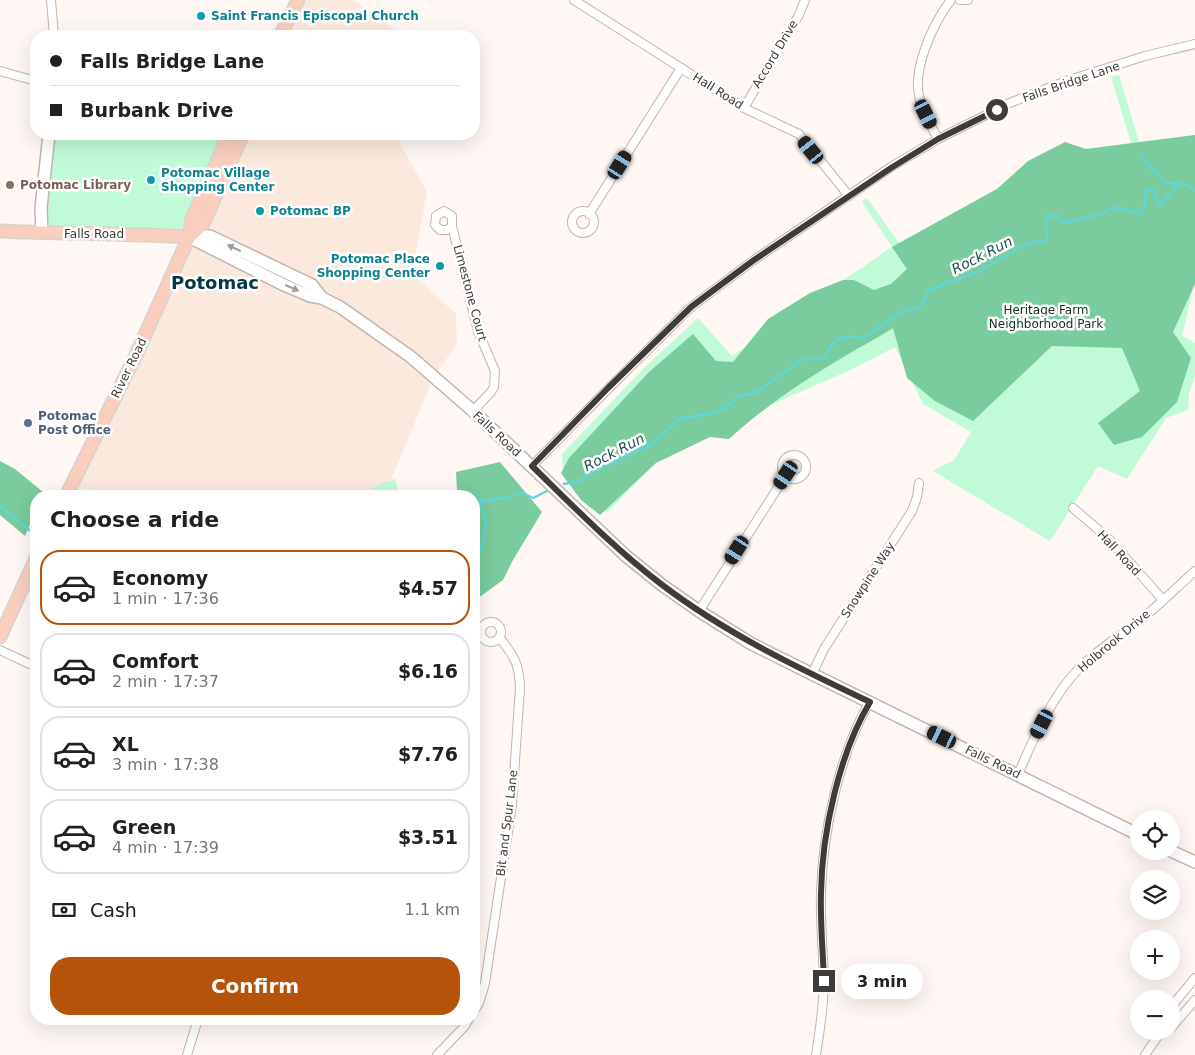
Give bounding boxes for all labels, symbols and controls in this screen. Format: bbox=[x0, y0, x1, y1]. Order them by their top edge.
place label: Saint Francis Episcopal Church bbox=[211, 9, 419, 23]
marker: Saint Francis Episcopal Church bbox=[195, 10, 207, 22]
street label: Accord Drive bbox=[749, 18, 801, 90]
text: Falls Bridge Lane bbox=[80, 50, 264, 72]
street label: Falls Bridge Lane bbox=[1021, 59, 1121, 105]
street label: Hall Road bbox=[690, 70, 746, 112]
car bbox=[912, 97, 939, 131]
text: Burbank Drive bbox=[80, 99, 234, 121]
route start bbox=[986, 99, 1008, 121]
car bbox=[795, 134, 826, 166]
car bbox=[605, 148, 634, 182]
place label: Potomac Village Shopping Center bbox=[161, 166, 274, 194]
marker: Potomac Village Shopping Center bbox=[145, 174, 157, 186]
place label: Potomac Library bbox=[20, 178, 131, 192]
marker: Potomac Library bbox=[4, 179, 16, 191]
place label: Potomac BP bbox=[270, 204, 351, 218]
marker: Potomac BP bbox=[254, 205, 266, 217]
street label: Falls Road bbox=[64, 227, 124, 241]
water label: Rock Run bbox=[949, 233, 1015, 277]
one-way arrow bbox=[227, 243, 241, 251]
street label: Limestone Court bbox=[450, 243, 490, 343]
place label: Potomac Place Shopping Center bbox=[317, 252, 430, 280]
marker: Potomac Place Shopping Center bbox=[434, 260, 446, 272]
district label: Potomac bbox=[171, 272, 259, 293]
one-way arrow bbox=[285, 285, 299, 293]
park label: Heritage Farm Neighborhood Park bbox=[989, 303, 1103, 331]
street label: River Road bbox=[108, 336, 150, 400]
street label: Falls Road bbox=[470, 408, 524, 460]
place label: Potomac Post Office bbox=[38, 409, 111, 437]
marker: Potomac Post Office bbox=[22, 417, 34, 429]
water label: Rock Run bbox=[581, 430, 647, 474]
car bbox=[771, 458, 800, 492]
text: Choose a ride bbox=[50, 507, 219, 532]
street label: Hall Road bbox=[1094, 527, 1144, 579]
car bbox=[722, 533, 751, 567]
street label: Snowpine Way bbox=[838, 539, 898, 621]
icon: car bbox=[52, 565, 97, 610]
text: Economy bbox=[112, 567, 208, 589]
text: $4.57 bbox=[398, 577, 458, 599]
text: 1 min · 17:36 bbox=[112, 589, 219, 608]
street label: Holbrook Drive bbox=[1075, 607, 1153, 675]
icon: car bbox=[52, 648, 97, 693]
text: Comfort bbox=[112, 650, 199, 672]
text: $6.16 bbox=[398, 660, 458, 682]
text: 2 min · 17:37 bbox=[112, 672, 219, 691]
car bbox=[1028, 707, 1055, 741]
car bbox=[925, 724, 958, 750]
icon: car bbox=[52, 731, 97, 776]
text: XL bbox=[112, 733, 139, 755]
text: $7.76 bbox=[398, 743, 458, 765]
street label: Falls Road bbox=[963, 743, 1023, 781]
text: 3 min · 17:38 bbox=[112, 755, 219, 774]
street label: Bit and Spur Lane bbox=[494, 769, 520, 877]
map controls bbox=[1130, 810, 1180, 1040]
button: locate bbox=[1130, 810, 1180, 860]
icon: car bbox=[52, 814, 97, 859]
text: Green bbox=[112, 816, 176, 838]
text: $3.51 bbox=[398, 826, 458, 848]
text: 4 min · 17:39 bbox=[112, 838, 219, 857]
button: layers bbox=[1130, 870, 1180, 920]
icon: cash bbox=[50, 896, 78, 924]
text: Cash bbox=[90, 899, 137, 921]
text: 1.1 km bbox=[405, 900, 460, 919]
button: + bbox=[1130, 930, 1180, 980]
button: Confirm bbox=[50, 957, 460, 1015]
callout: 3 min bbox=[842, 964, 924, 998]
route end bbox=[813, 970, 835, 992]
text: 3 min bbox=[857, 972, 907, 991]
button: − bbox=[1130, 990, 1180, 1040]

